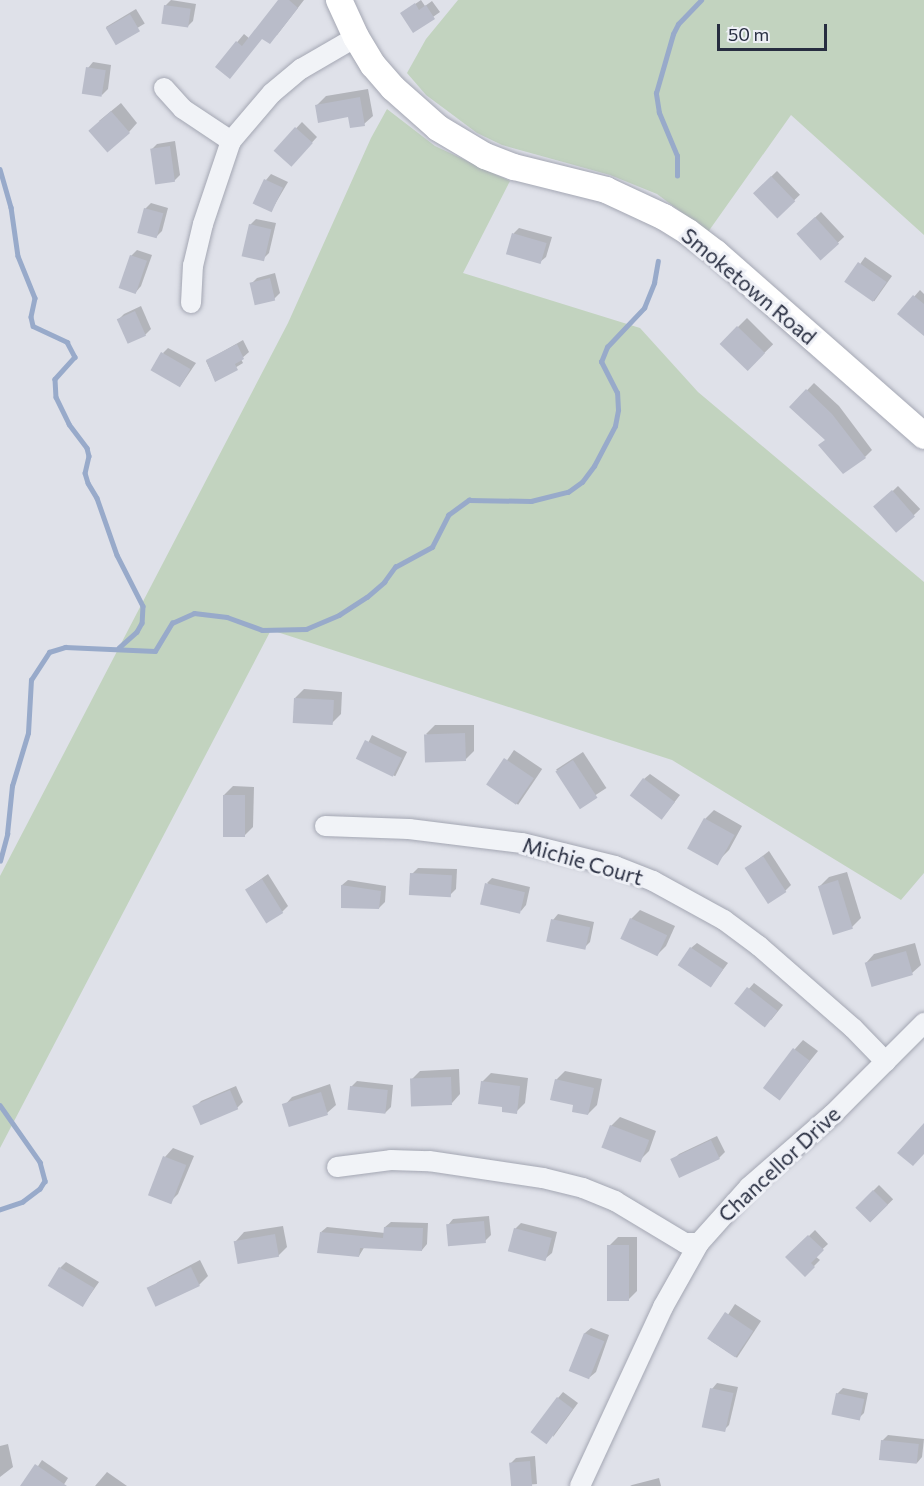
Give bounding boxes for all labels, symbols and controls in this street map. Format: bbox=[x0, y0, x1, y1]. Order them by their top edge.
scale bar bbox=[720, 12, 830, 50]
text: 50 m bbox=[728, 23, 769, 45]
street label: Smoketown Road bbox=[677, 222, 821, 350]
street label: Michie Court bbox=[520, 832, 646, 890]
street label: Chancellor Drive bbox=[713, 1101, 845, 1227]

